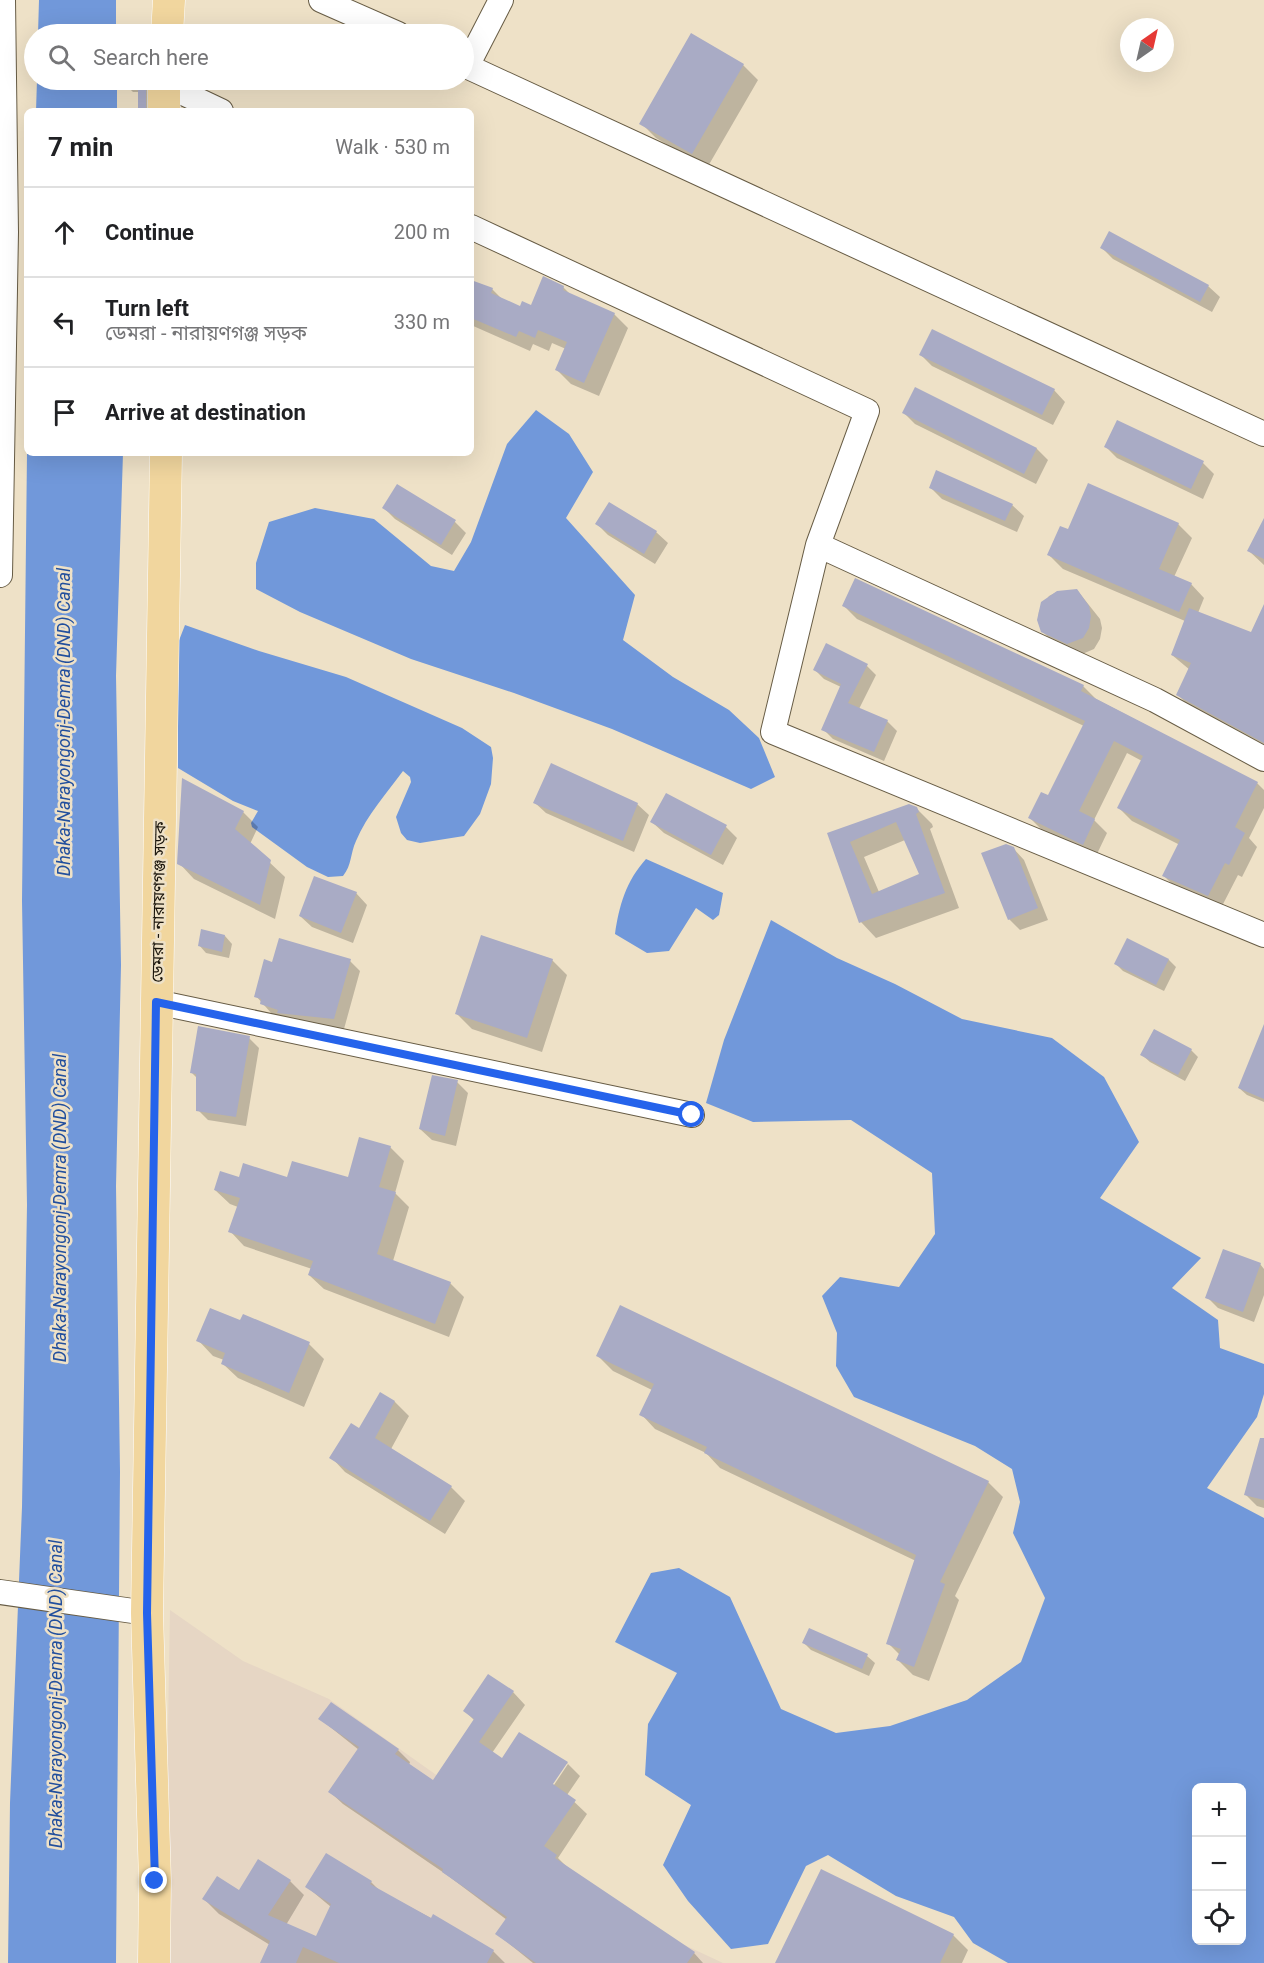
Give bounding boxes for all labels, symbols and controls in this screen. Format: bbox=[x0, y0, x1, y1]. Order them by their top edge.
north arrow bbox=[1120, 18, 1174, 72]
search box bbox=[24, 24, 474, 90]
icon: search bbox=[45, 41, 78, 74]
text: Search here bbox=[93, 45, 209, 70]
text: 7 min bbox=[48, 132, 113, 162]
text: Walk · 530 m bbox=[335, 135, 450, 159]
icon: ahead bbox=[48, 216, 81, 249]
text: Continue bbox=[105, 220, 194, 245]
text: 200 m bbox=[394, 220, 450, 244]
text: Turn left bbox=[105, 296, 189, 321]
icon: left bbox=[48, 306, 81, 339]
text: 330 m bbox=[394, 310, 450, 334]
text: ডেমরা - নারায়ণগঞ্জ সড়ক bbox=[105, 321, 307, 345]
icon: arrive bbox=[48, 396, 81, 429]
text: Arrive at destination bbox=[105, 400, 306, 425]
water label: Dhaka-Narayongonj-Demra (DND) Canal bbox=[53, 567, 75, 876]
street label: ডেমরা - নারায়ণগঞ্জ সড়ক bbox=[148, 820, 169, 983]
water label: Dhaka-Narayongonj-Demra (DND) Canal bbox=[49, 1053, 71, 1362]
route start bbox=[678, 1101, 704, 1127]
water label: Dhaka-Narayongonj-Demra (DND) Canal bbox=[45, 1539, 67, 1848]
map controls bbox=[1192, 1783, 1246, 1945]
button: + bbox=[1192, 1783, 1246, 1837]
button: − bbox=[1192, 1837, 1246, 1891]
route end bbox=[141, 1867, 167, 1893]
button: locate bbox=[1192, 1891, 1246, 1945]

